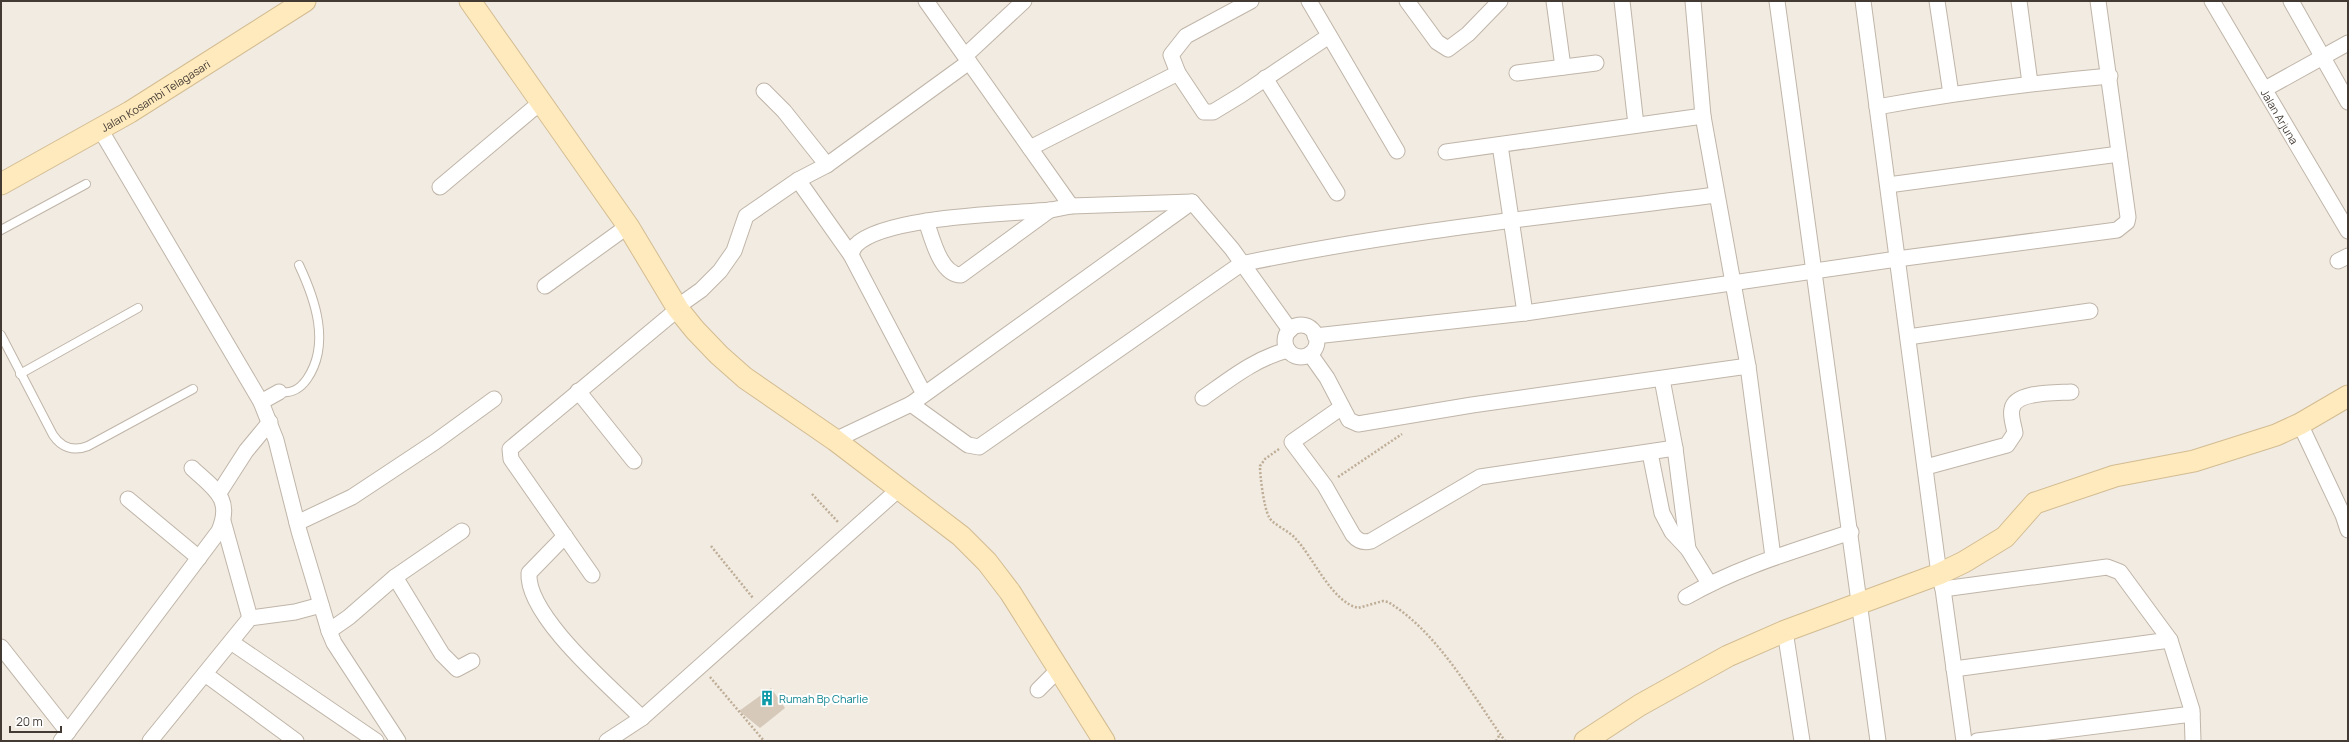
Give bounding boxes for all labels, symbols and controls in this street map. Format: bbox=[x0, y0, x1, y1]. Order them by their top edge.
street label: Jalan Kosambi Telagasari bbox=[98, 56, 213, 134]
street label: Jalan Arjuna bbox=[2258, 86, 2302, 147]
building icon: Rumah Bp Charlie bbox=[758, 689, 776, 707]
place label: Rumah Bp Charlie bbox=[779, 691, 869, 706]
scale bar bbox=[10, 708, 61, 734]
text: 20 m bbox=[16, 713, 43, 730]

